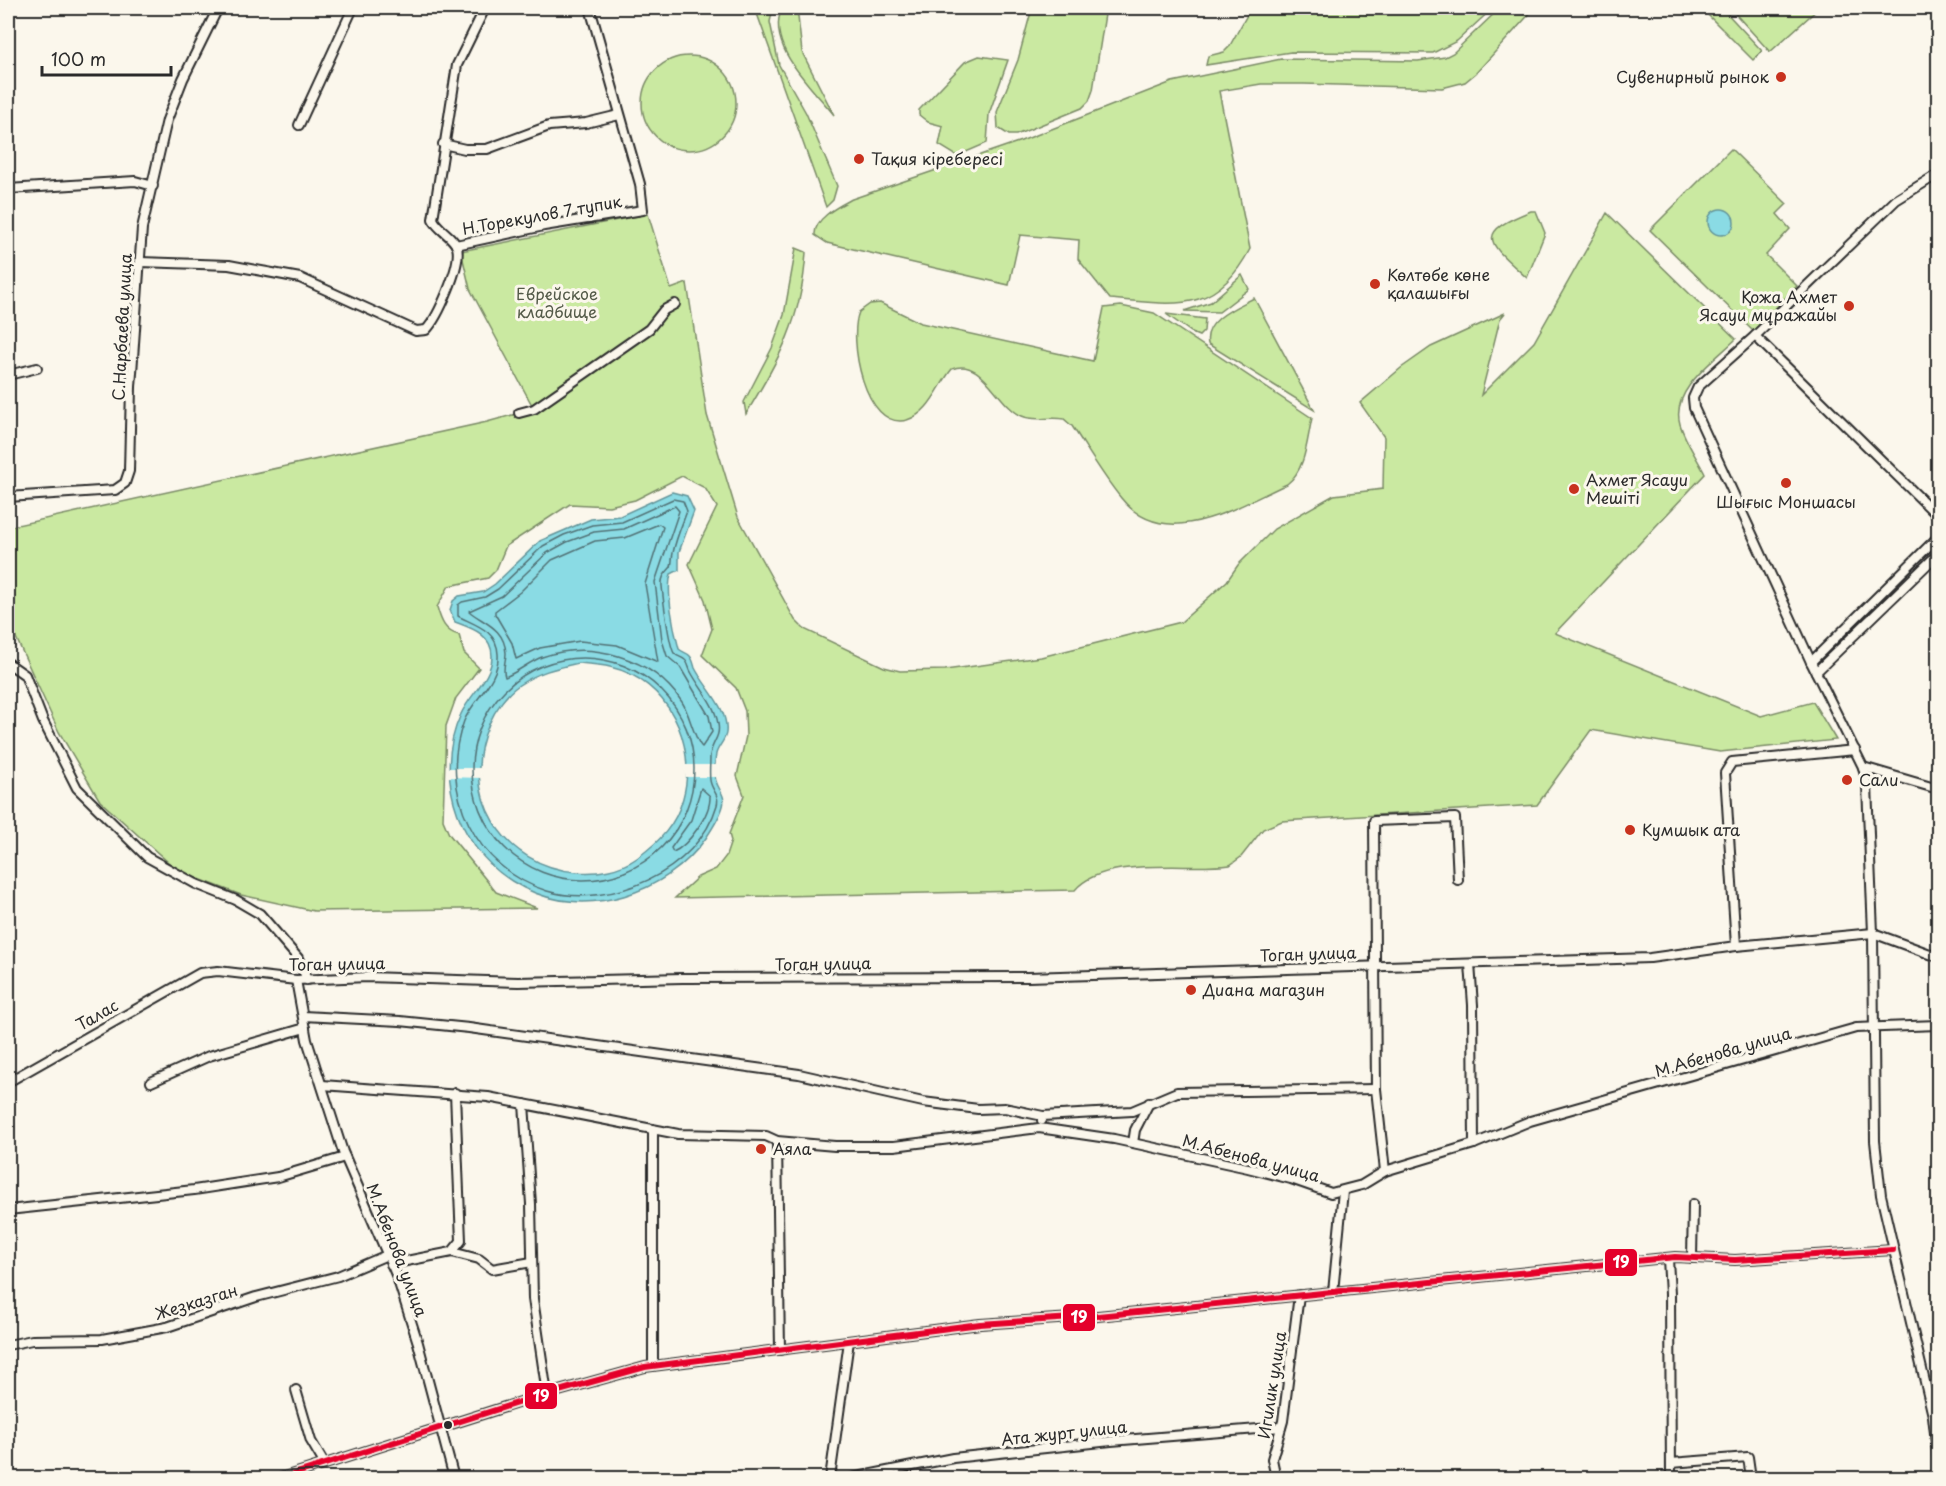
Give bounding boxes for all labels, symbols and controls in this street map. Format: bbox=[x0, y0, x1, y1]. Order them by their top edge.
scale bar bbox=[42, 39, 171, 77]
text: 100 m bbox=[51, 45, 106, 72]
place label: Сувенирный рынок bbox=[1616, 64, 1769, 88]
marker: Сувенирный рынок bbox=[1774, 70, 1788, 84]
place label: Тақия кіребересі bbox=[871, 146, 1003, 170]
marker: Тақия кіребересі bbox=[852, 152, 866, 166]
street label: Н.Торекулов 7 тупик bbox=[460, 188, 624, 240]
street label: С.Нарбаева улица bbox=[105, 253, 137, 401]
place label: Көлтөбе көне қалашығы bbox=[1387, 262, 1490, 304]
marker: Көлтөбе көне қалашығы bbox=[1368, 277, 1382, 291]
park label: Еврейское кладбище bbox=[516, 281, 598, 323]
place label: Қожа Ахмет Ясауи мұражайы bbox=[1700, 284, 1837, 326]
marker: Қожа Ахмет Ясауи мұражайы bbox=[1842, 299, 1856, 313]
place label: Ахмет Ясауи Мешіті bbox=[1586, 467, 1688, 509]
marker: Шығыс Моншасы bbox=[1779, 476, 1793, 490]
marker: Ахмет Ясауи Мешіті bbox=[1567, 482, 1581, 496]
place label: Шығыс Моншасы bbox=[1716, 489, 1856, 513]
place label: Сали bbox=[1859, 767, 1899, 791]
marker: Сали bbox=[1840, 773, 1854, 787]
place label: Кумшык ата bbox=[1642, 817, 1740, 841]
marker: Кумшык ата bbox=[1623, 823, 1637, 837]
street label: Тоган улица bbox=[1259, 939, 1357, 967]
street label: Тоган улица bbox=[288, 950, 385, 976]
street label: Тоган улица bbox=[774, 950, 871, 976]
place label: Диана магазин bbox=[1202, 977, 1325, 1001]
marker: Диана магазин bbox=[1184, 983, 1198, 997]
street label: Талас bbox=[71, 993, 122, 1036]
street label: М.Абенова улица bbox=[1652, 1020, 1794, 1082]
street label: М.Абенова улица bbox=[1180, 1127, 1323, 1187]
place label: Аяла bbox=[773, 1136, 812, 1160]
marker: Аяла bbox=[754, 1142, 768, 1156]
street label: М.Абенова улица bbox=[361, 1179, 434, 1320]
line badge: 19 bbox=[1604, 1248, 1638, 1277]
text: 19 bbox=[1612, 1249, 1630, 1273]
street label: Жезказган bbox=[151, 1277, 240, 1325]
line badge: 19 bbox=[1062, 1303, 1096, 1332]
text: 19 bbox=[1070, 1304, 1088, 1328]
street label: Игилик улица bbox=[1251, 1329, 1291, 1440]
line badge: 19 bbox=[524, 1382, 558, 1410]
text: 19 bbox=[532, 1383, 550, 1407]
street label: Ата журт улица bbox=[1000, 1413, 1128, 1451]
unlabelled marker bbox=[442, 1419, 454, 1431]

